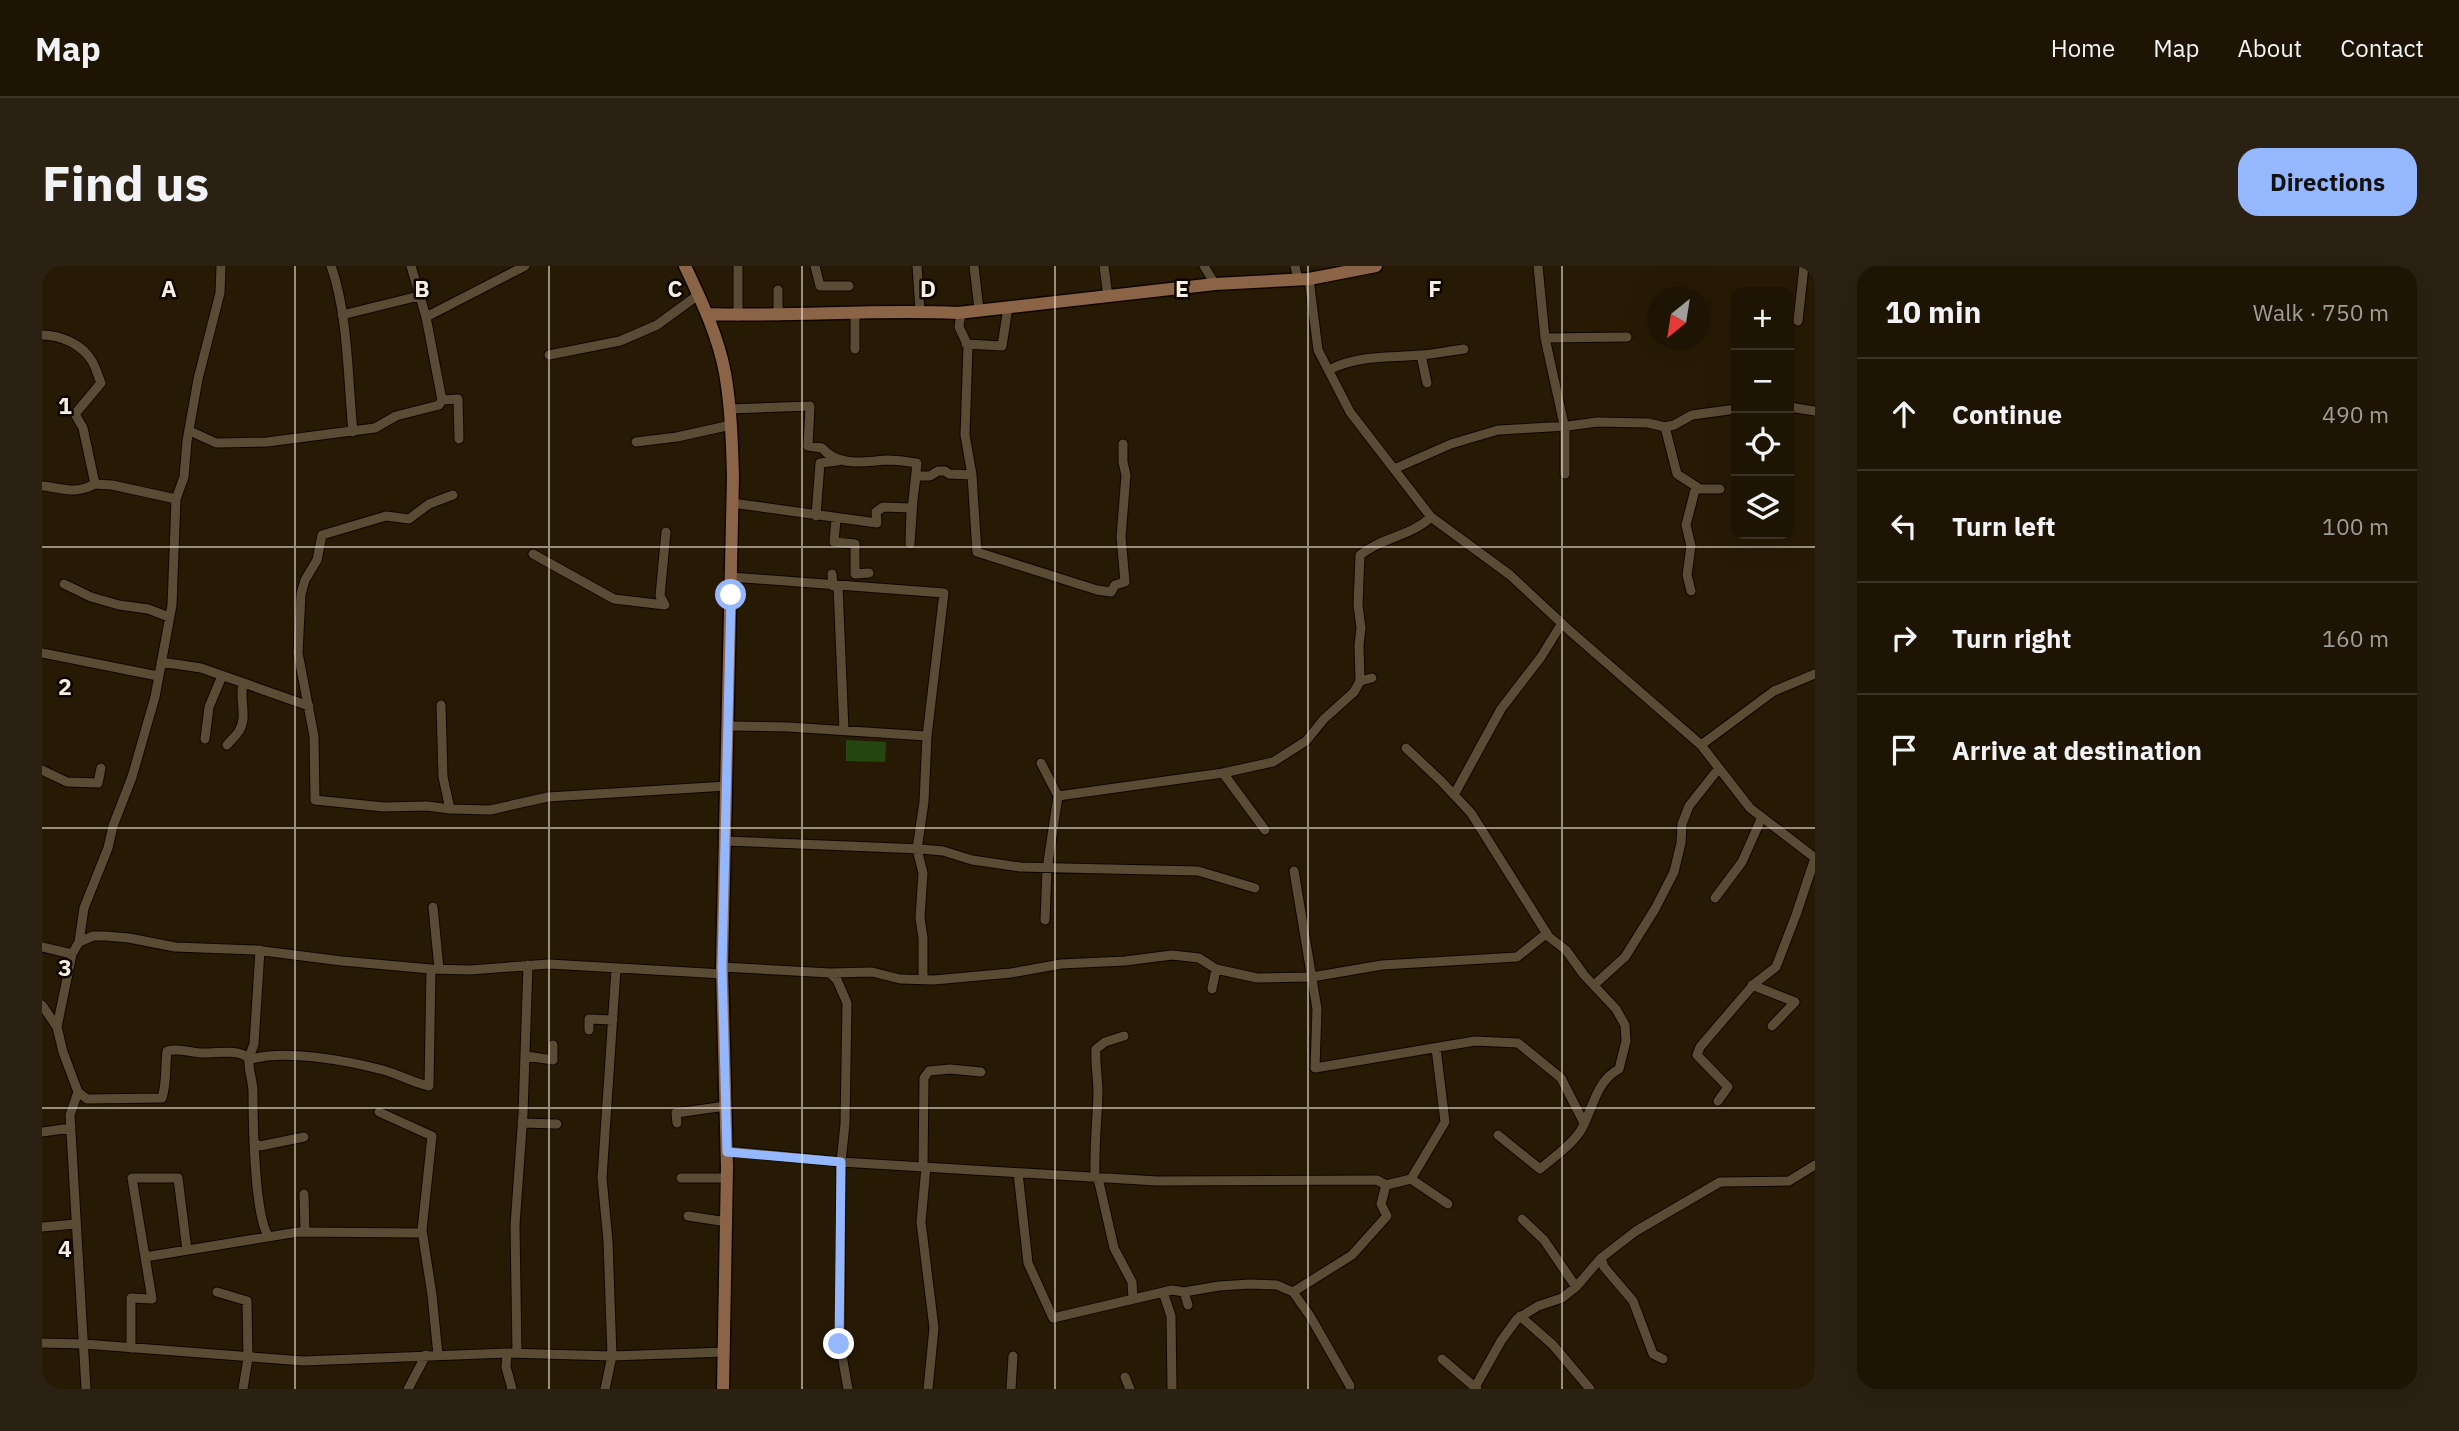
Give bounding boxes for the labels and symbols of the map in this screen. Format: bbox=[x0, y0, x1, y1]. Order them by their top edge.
text: A bbox=[161, 273, 177, 303]
text: B bbox=[414, 273, 430, 303]
text: C bbox=[668, 273, 683, 303]
text: D bbox=[920, 273, 936, 303]
text: E bbox=[1175, 273, 1189, 303]
text: F bbox=[1428, 273, 1442, 303]
north arrow bbox=[1647, 287, 1710, 350]
text: 1 bbox=[58, 390, 72, 420]
route start bbox=[715, 579, 746, 610]
text: 2 bbox=[58, 671, 72, 701]
text: 3 bbox=[58, 952, 72, 982]
text: 4 bbox=[58, 1233, 72, 1263]
route end bbox=[823, 1328, 854, 1359]

